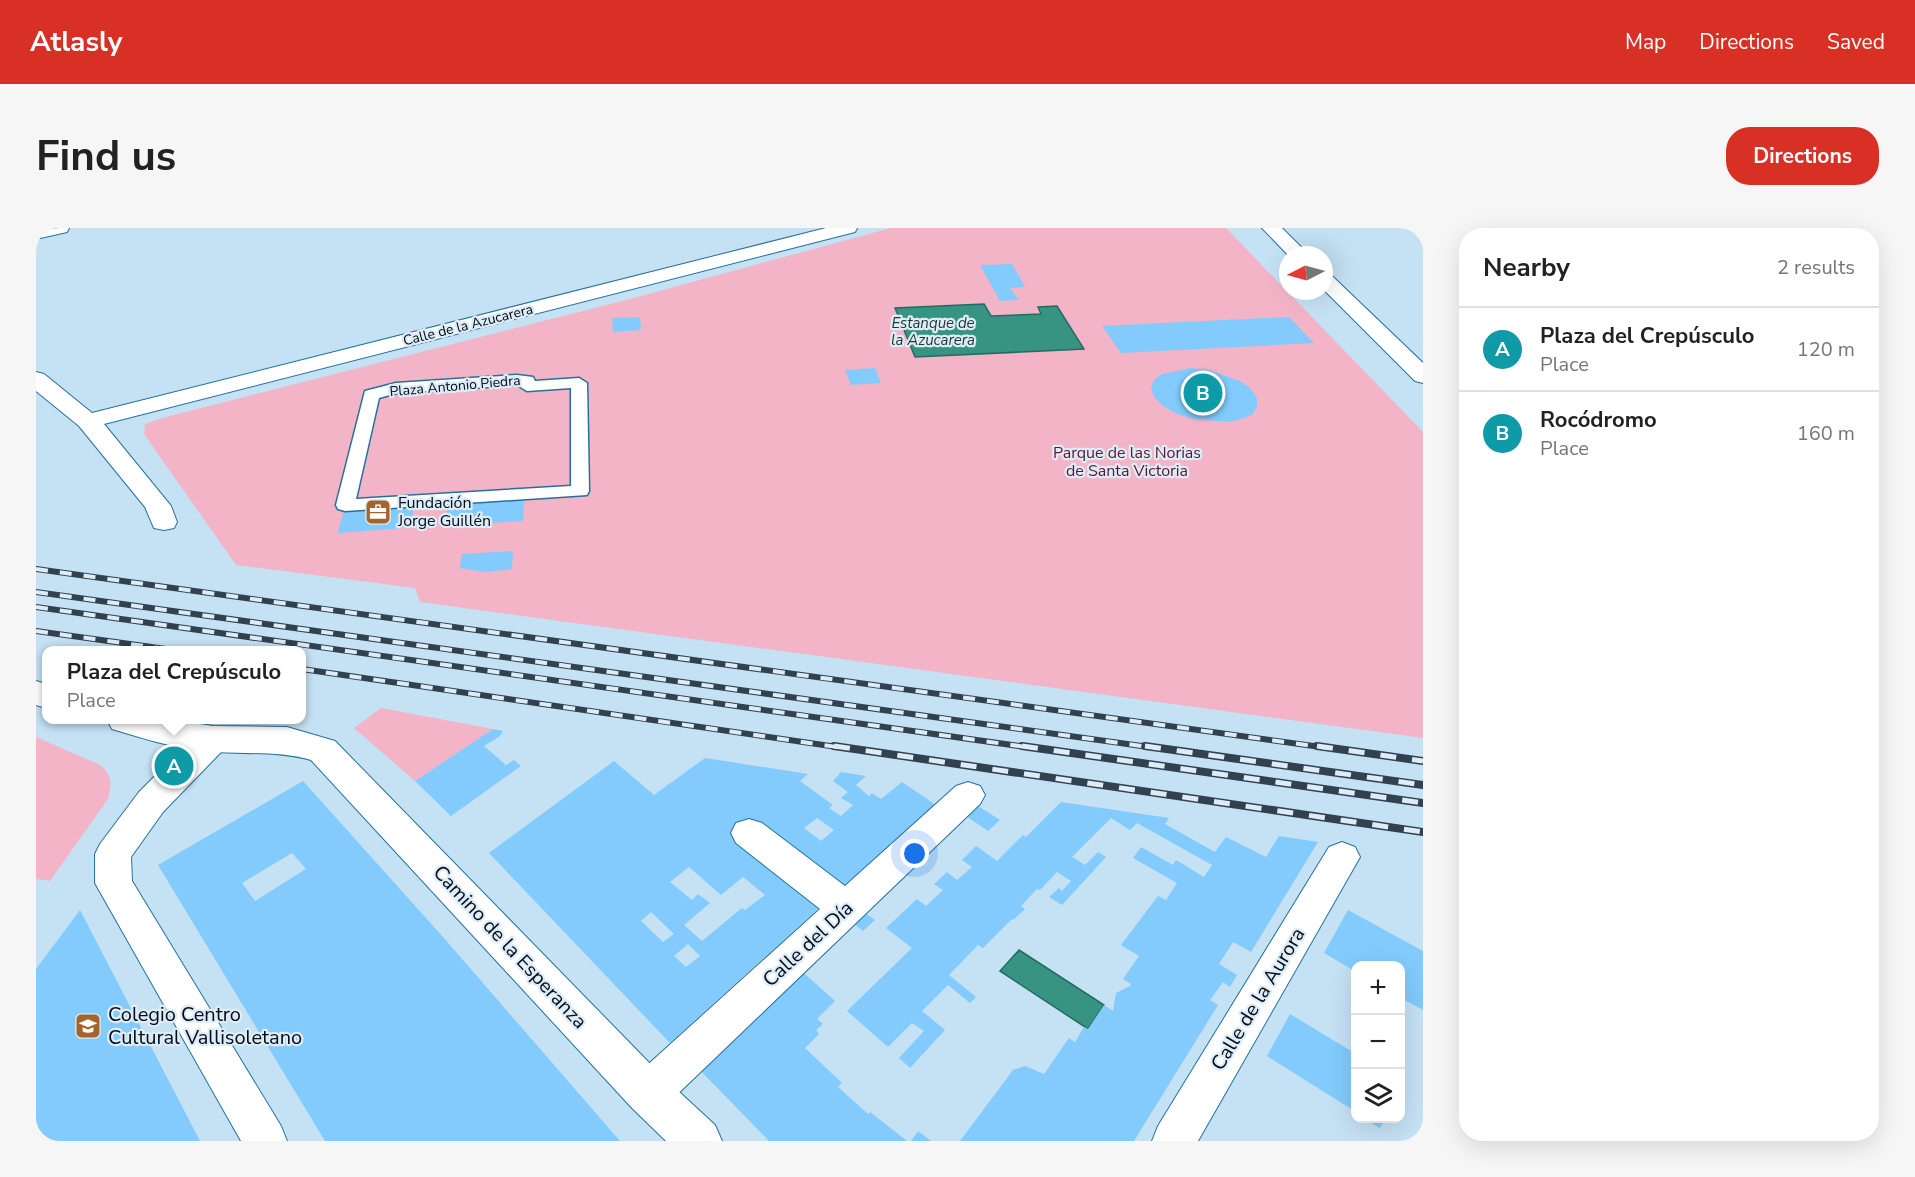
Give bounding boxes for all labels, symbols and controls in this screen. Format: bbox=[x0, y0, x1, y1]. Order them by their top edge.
text: Atlasly bbox=[30, 23, 122, 61]
text: Map bbox=[1625, 28, 1666, 56]
text: Directions bbox=[1699, 28, 1794, 56]
text: Saved bbox=[1827, 28, 1885, 56]
button: Directions bbox=[1726, 127, 1879, 185]
text: Find us bbox=[36, 128, 176, 185]
north arrow bbox=[1279, 246, 1333, 300]
text: Nearby bbox=[1483, 250, 1570, 285]
text: 2 results bbox=[1777, 254, 1855, 281]
street label: Calle de la Azucarera bbox=[401, 300, 535, 350]
water label: Estanque de la Azucarera bbox=[891, 313, 975, 350]
text: Plaza del Crepúsculo bbox=[1540, 321, 1754, 351]
text: A bbox=[1495, 336, 1510, 363]
text: 120 m bbox=[1797, 336, 1855, 363]
text: Place bbox=[1540, 351, 1589, 378]
pin: B bbox=[1184, 370, 1222, 416]
street label: Plaza Antonio Piedra bbox=[389, 371, 521, 401]
text: Rocódromo bbox=[1540, 405, 1657, 435]
text: B bbox=[1496, 420, 1509, 447]
text: 160 m bbox=[1797, 420, 1855, 447]
text: Place bbox=[1540, 435, 1589, 462]
park label: Parque de las Norias de Santa Victoria bbox=[1053, 442, 1201, 482]
place label: Fundación Jorge Guillén bbox=[397, 492, 491, 532]
office icon: Fundación Jorge Guillén bbox=[363, 497, 393, 527]
popup bbox=[42, 646, 306, 724]
text: Plaza del Crepúsculo bbox=[67, 657, 281, 687]
text: Place bbox=[67, 687, 116, 714]
pin: A bbox=[154, 744, 194, 788]
your location bbox=[900, 839, 929, 868]
street label: Camino de la Esperanza bbox=[427, 859, 593, 1035]
street label: Calle del Día bbox=[757, 895, 859, 993]
street label: Calle de la Aurora bbox=[1205, 923, 1311, 1075]
map controls bbox=[1351, 961, 1405, 1123]
button: + bbox=[1351, 961, 1405, 1015]
place label: Colegio Centro Cultural Vallisoletano bbox=[108, 1001, 302, 1051]
school or university icon: Colegio Centro Cultural Vallisoletano bbox=[73, 1011, 103, 1041]
button: − bbox=[1351, 1015, 1405, 1069]
button: layers bbox=[1351, 1069, 1405, 1123]

